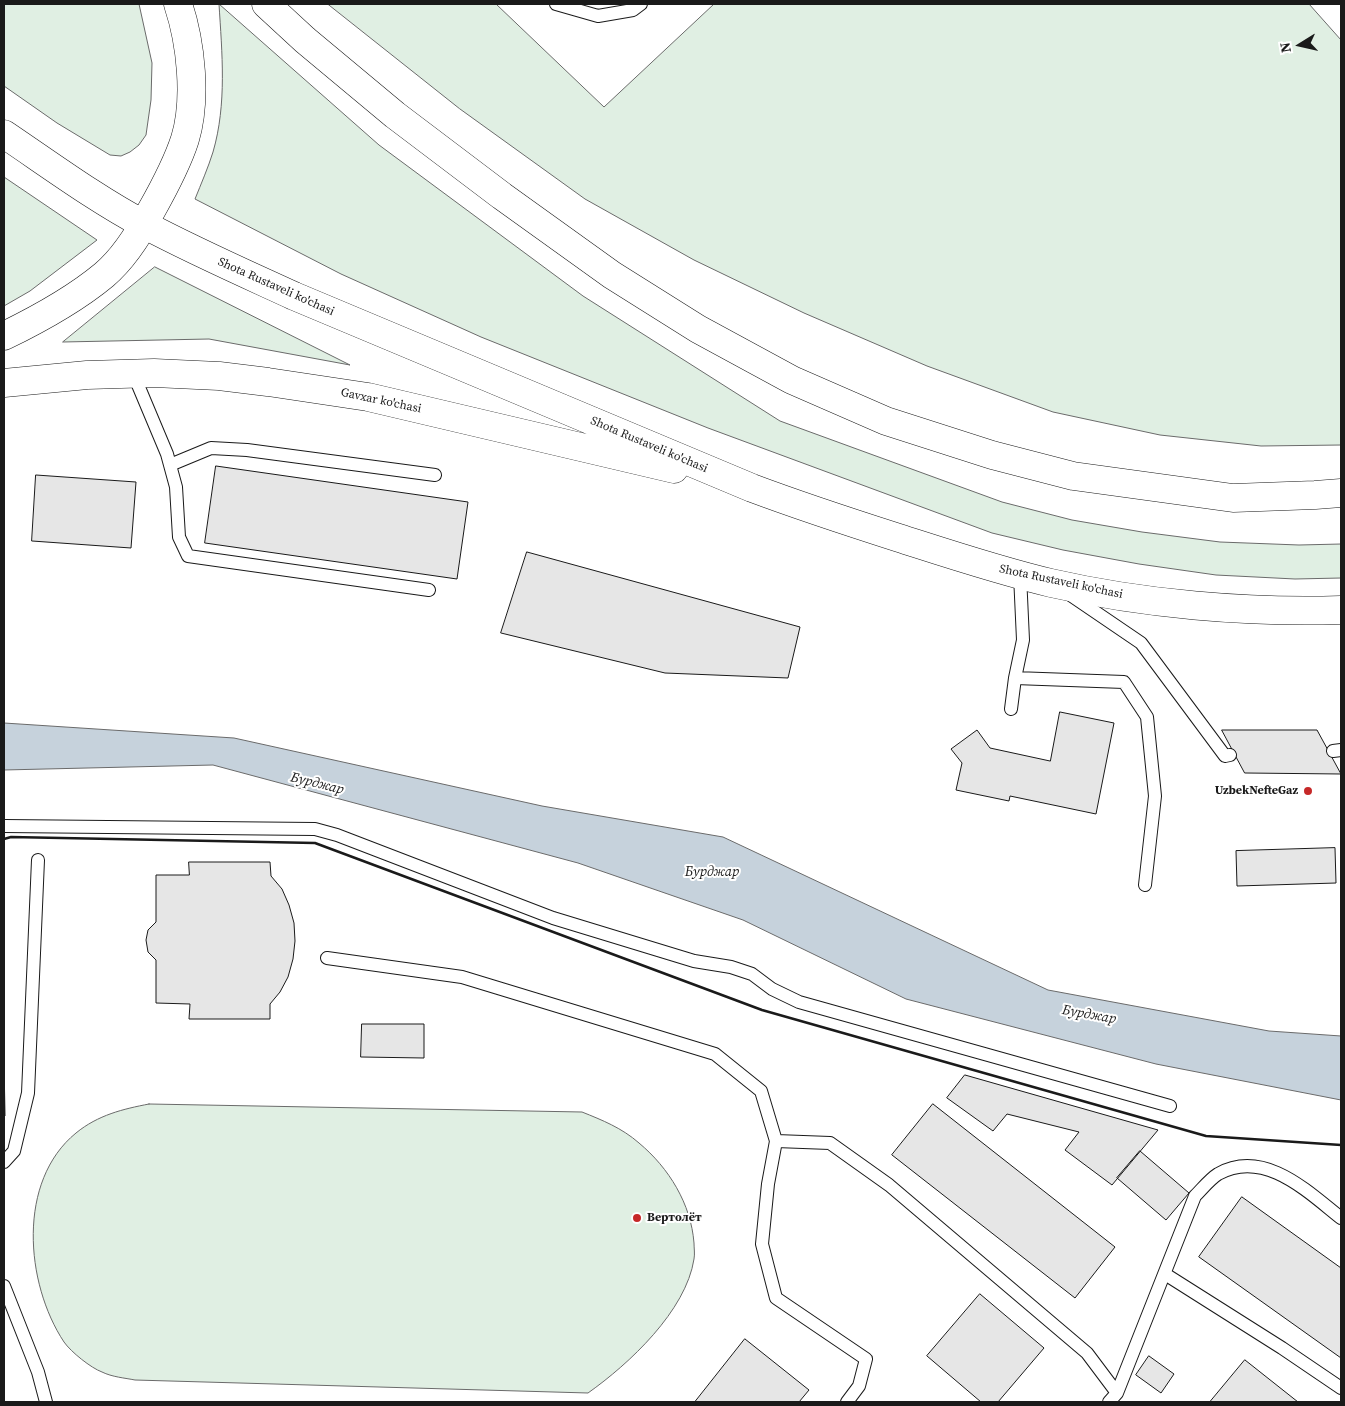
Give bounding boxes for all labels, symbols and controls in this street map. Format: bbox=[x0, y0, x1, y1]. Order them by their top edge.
north arrow bbox=[1275, 20, 1325, 70]
text: N bbox=[1274, 41, 1296, 54]
street label: Shota Rustaveli ko'chasi bbox=[216, 255, 336, 319]
street label: Gavxar ko'chasi bbox=[339, 385, 423, 417]
street label: Shota Rustaveli ko'chasi bbox=[588, 414, 710, 476]
street label: Shota Rustaveli ko'chasi bbox=[998, 562, 1124, 602]
water label: Бурджар bbox=[289, 769, 345, 799]
place label: UzbekNefteGaz bbox=[1215, 784, 1298, 798]
marker: UzbekNefteGaz bbox=[1302, 785, 1314, 797]
water label: Бурджар bbox=[685, 864, 739, 880]
water label: Бурджар bbox=[1061, 1002, 1117, 1028]
place label: Вертолёт bbox=[647, 1211, 702, 1225]
marker: Вертолёт bbox=[631, 1212, 643, 1224]

